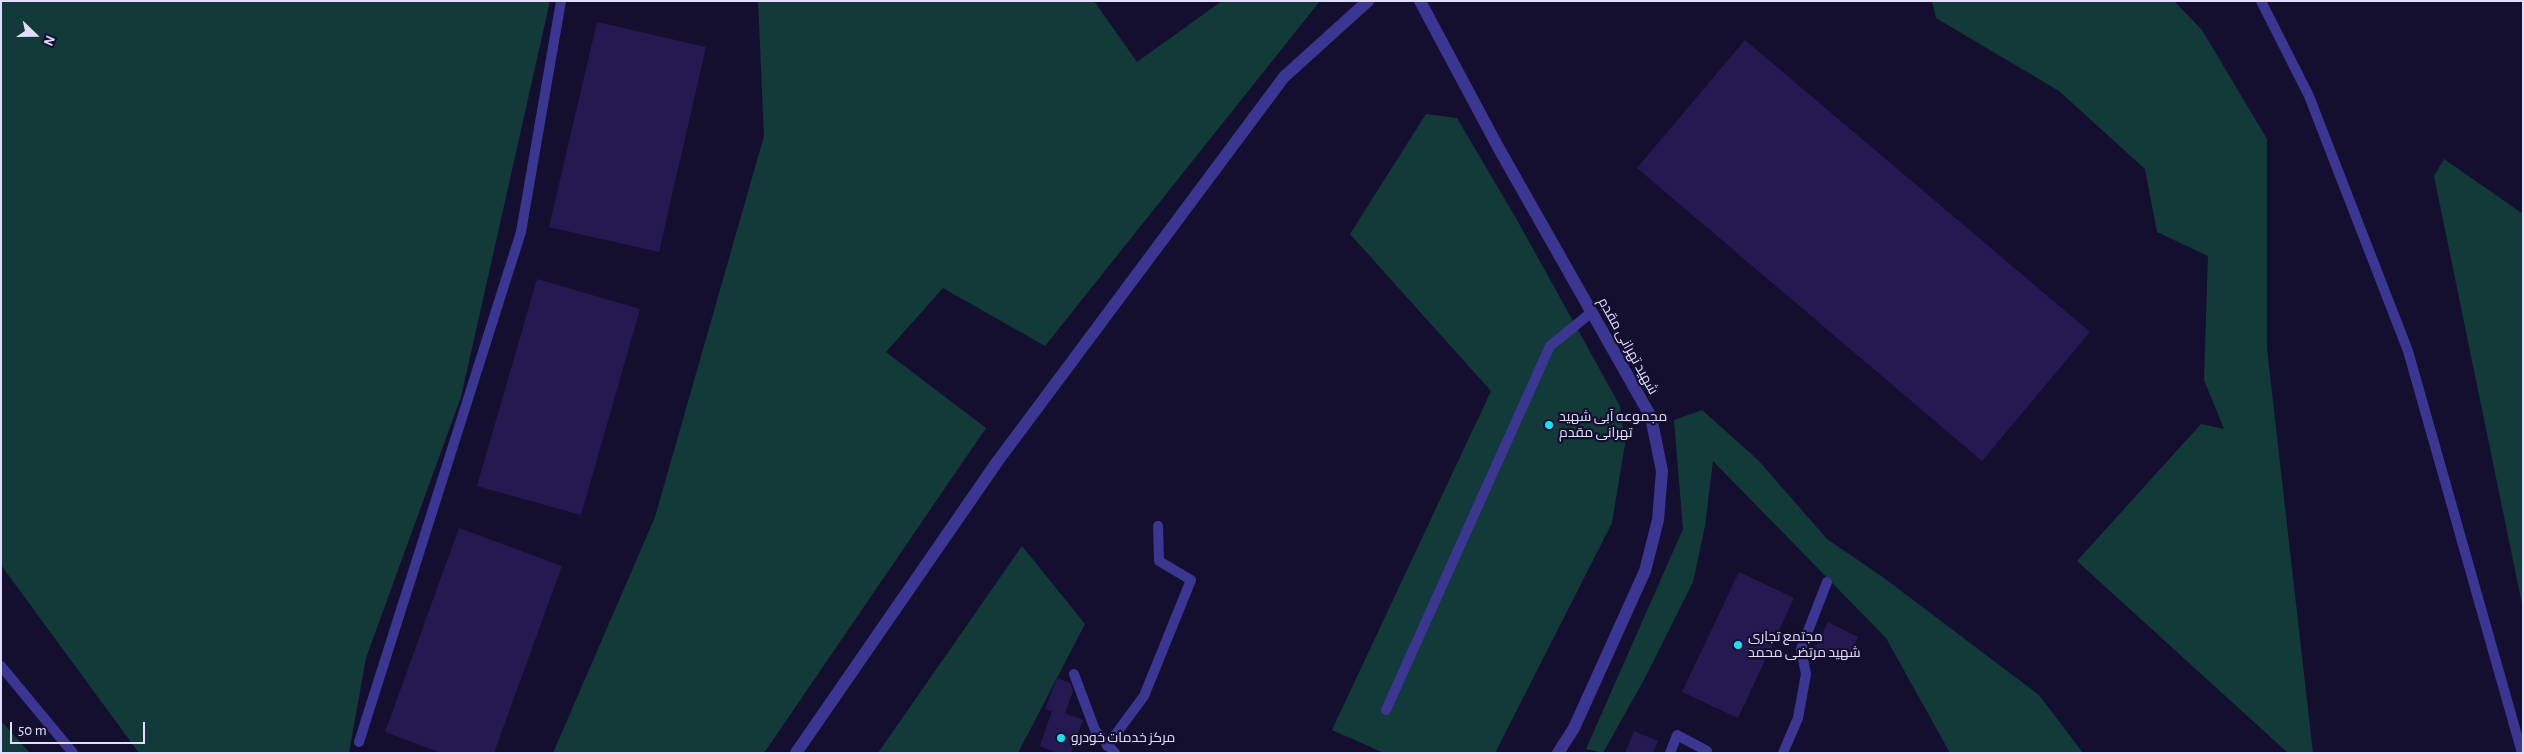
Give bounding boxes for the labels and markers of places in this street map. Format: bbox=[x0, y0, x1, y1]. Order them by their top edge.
place label: مجموعه آبی شهید تهرانی مقدم bbox=[1559, 409, 1667, 442]
marker: مجموعه آبی شهید تهرانی مقدم bbox=[1543, 419, 1555, 431]
place label: مجتمع تجاری شهید مرتضی محمد bbox=[1748, 629, 1861, 662]
marker: مجتمع تجاری شهید مرتضی محمد bbox=[1732, 639, 1744, 651]
place label: مرکز خدمات خودرو bbox=[1071, 730, 1175, 746]
marker: مرکز خدمات خودرو bbox=[1055, 732, 1067, 744]

